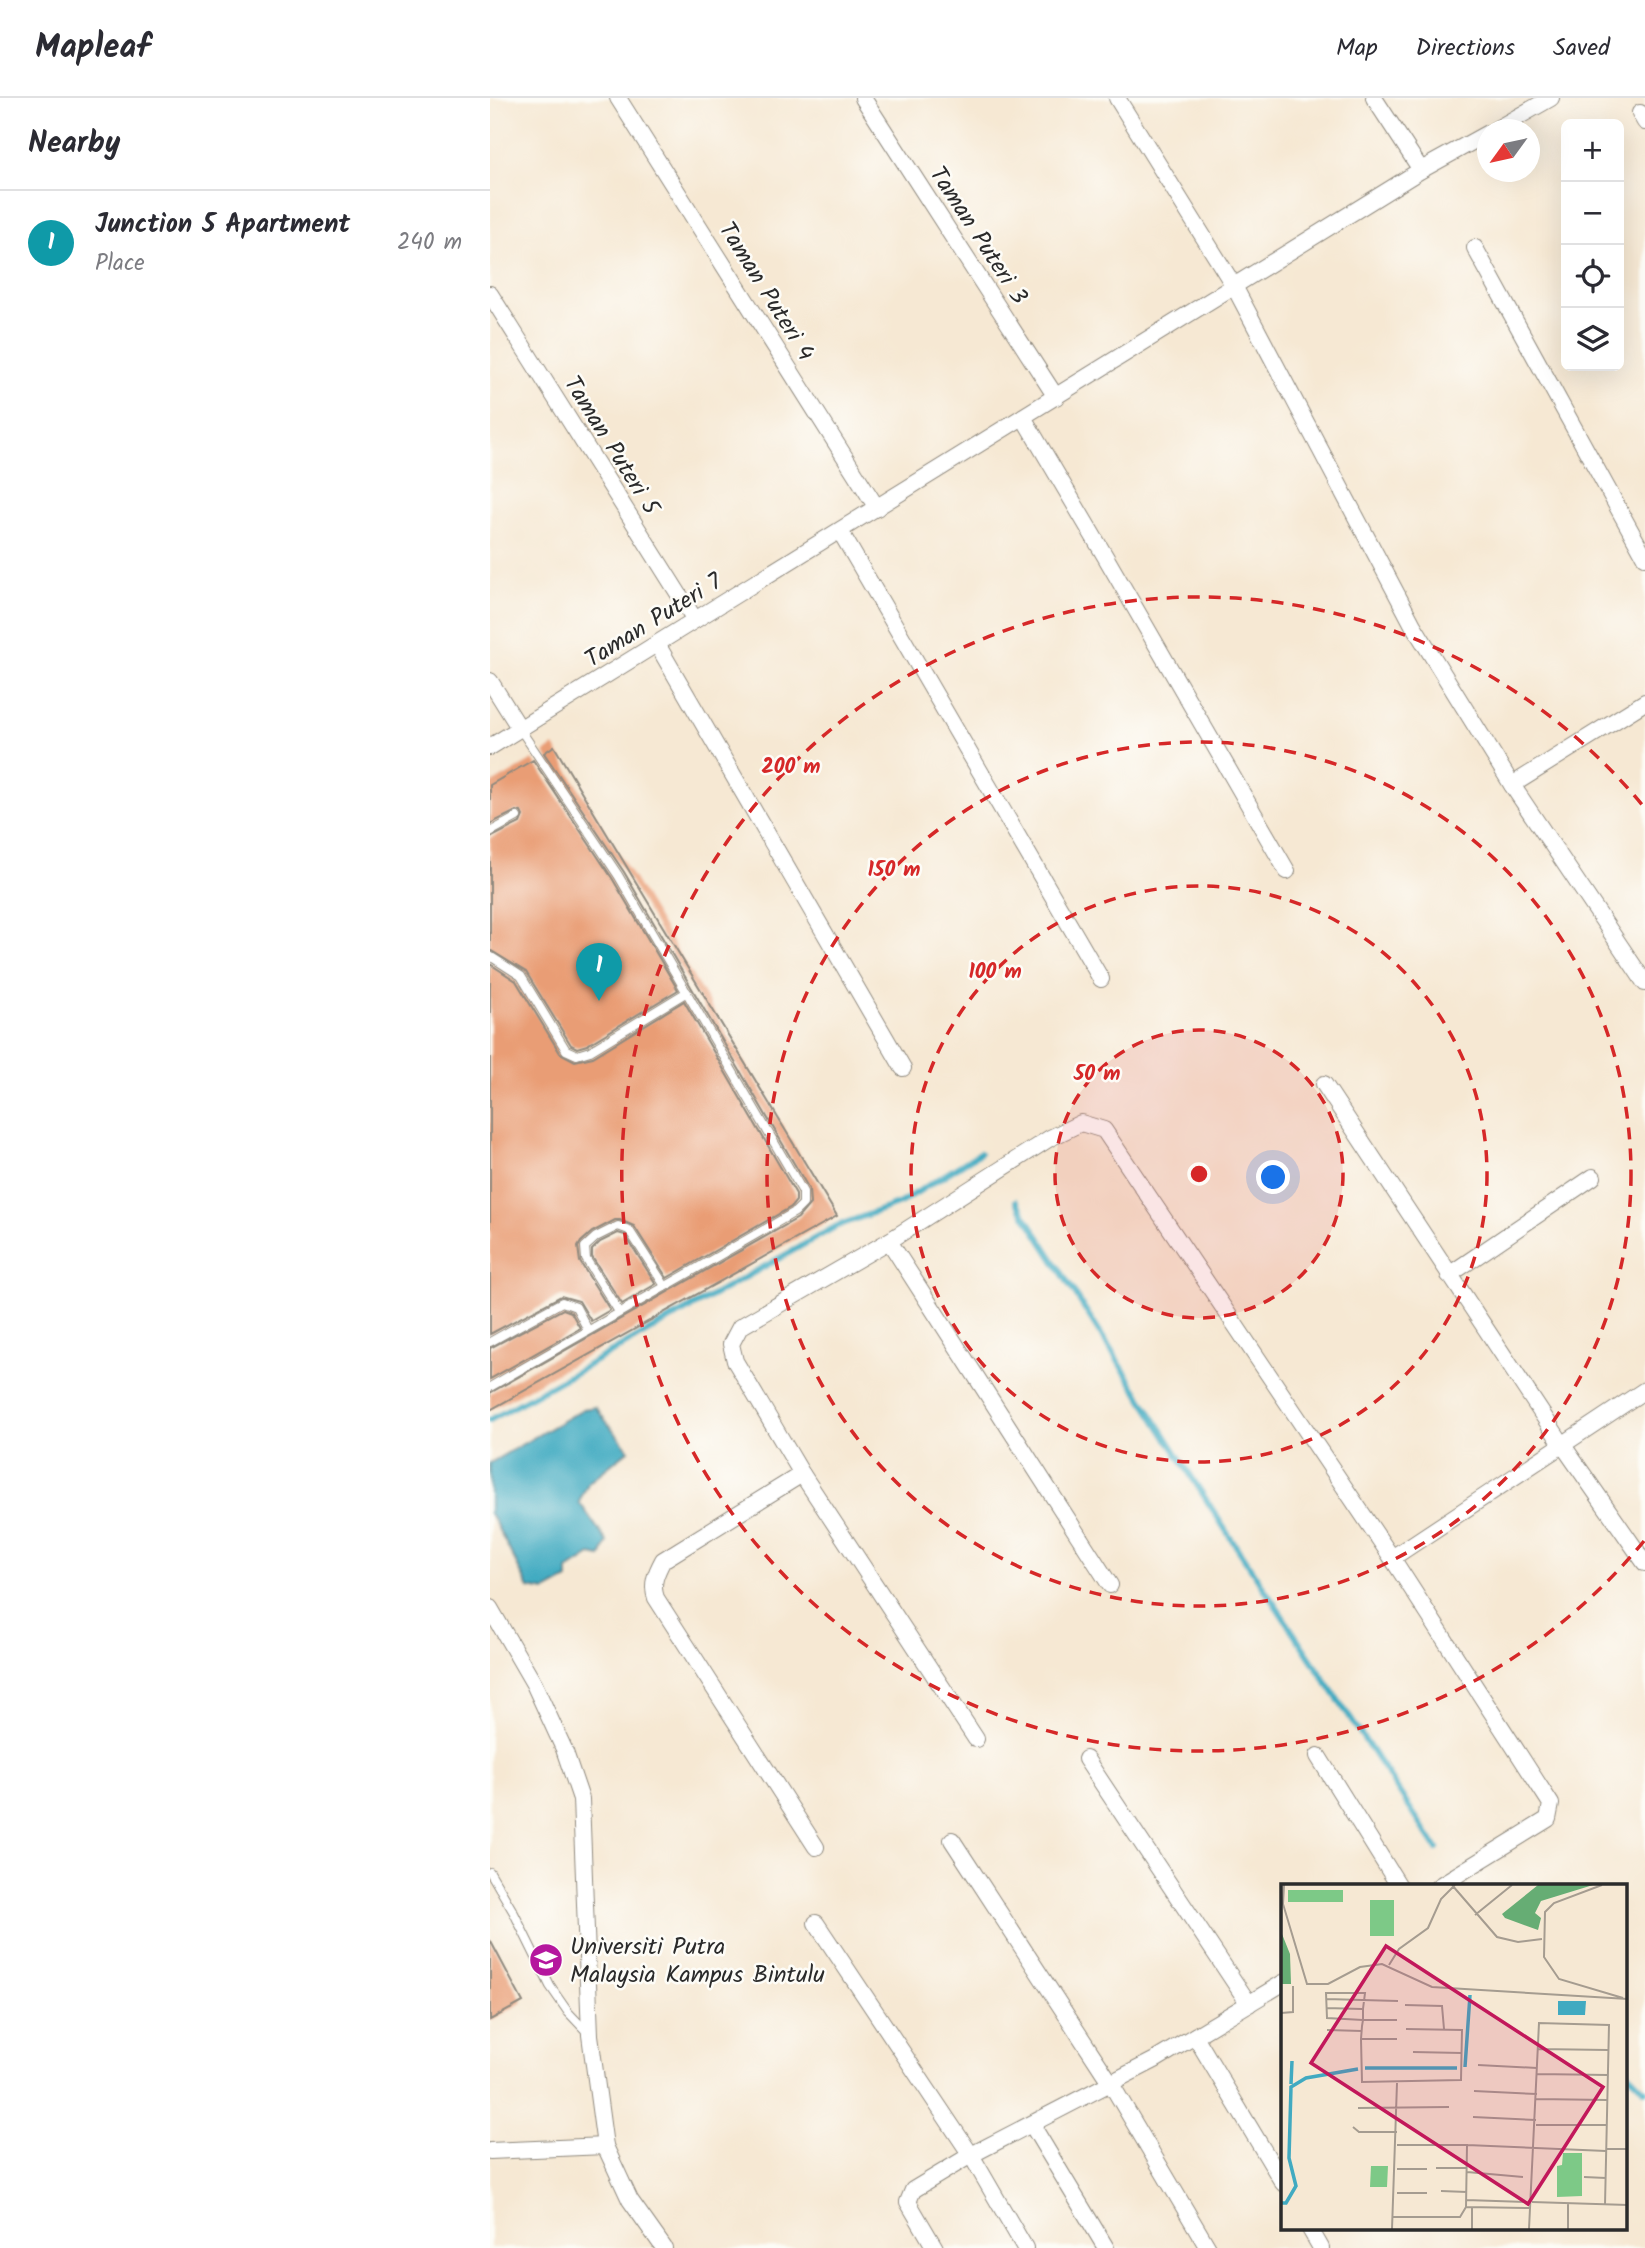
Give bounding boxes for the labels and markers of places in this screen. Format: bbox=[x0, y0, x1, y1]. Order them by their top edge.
pin: 1 bbox=[576, 943, 622, 1001]
centre of rings bbox=[1187, 1162, 1211, 1186]
place label: Universiti Putra Malaysia Kampus Bintulu bbox=[570, 1928, 825, 1995]
school or university icon: Universiti Putra Malaysia Kampus Bintulu bbox=[527, 1941, 565, 1979]

